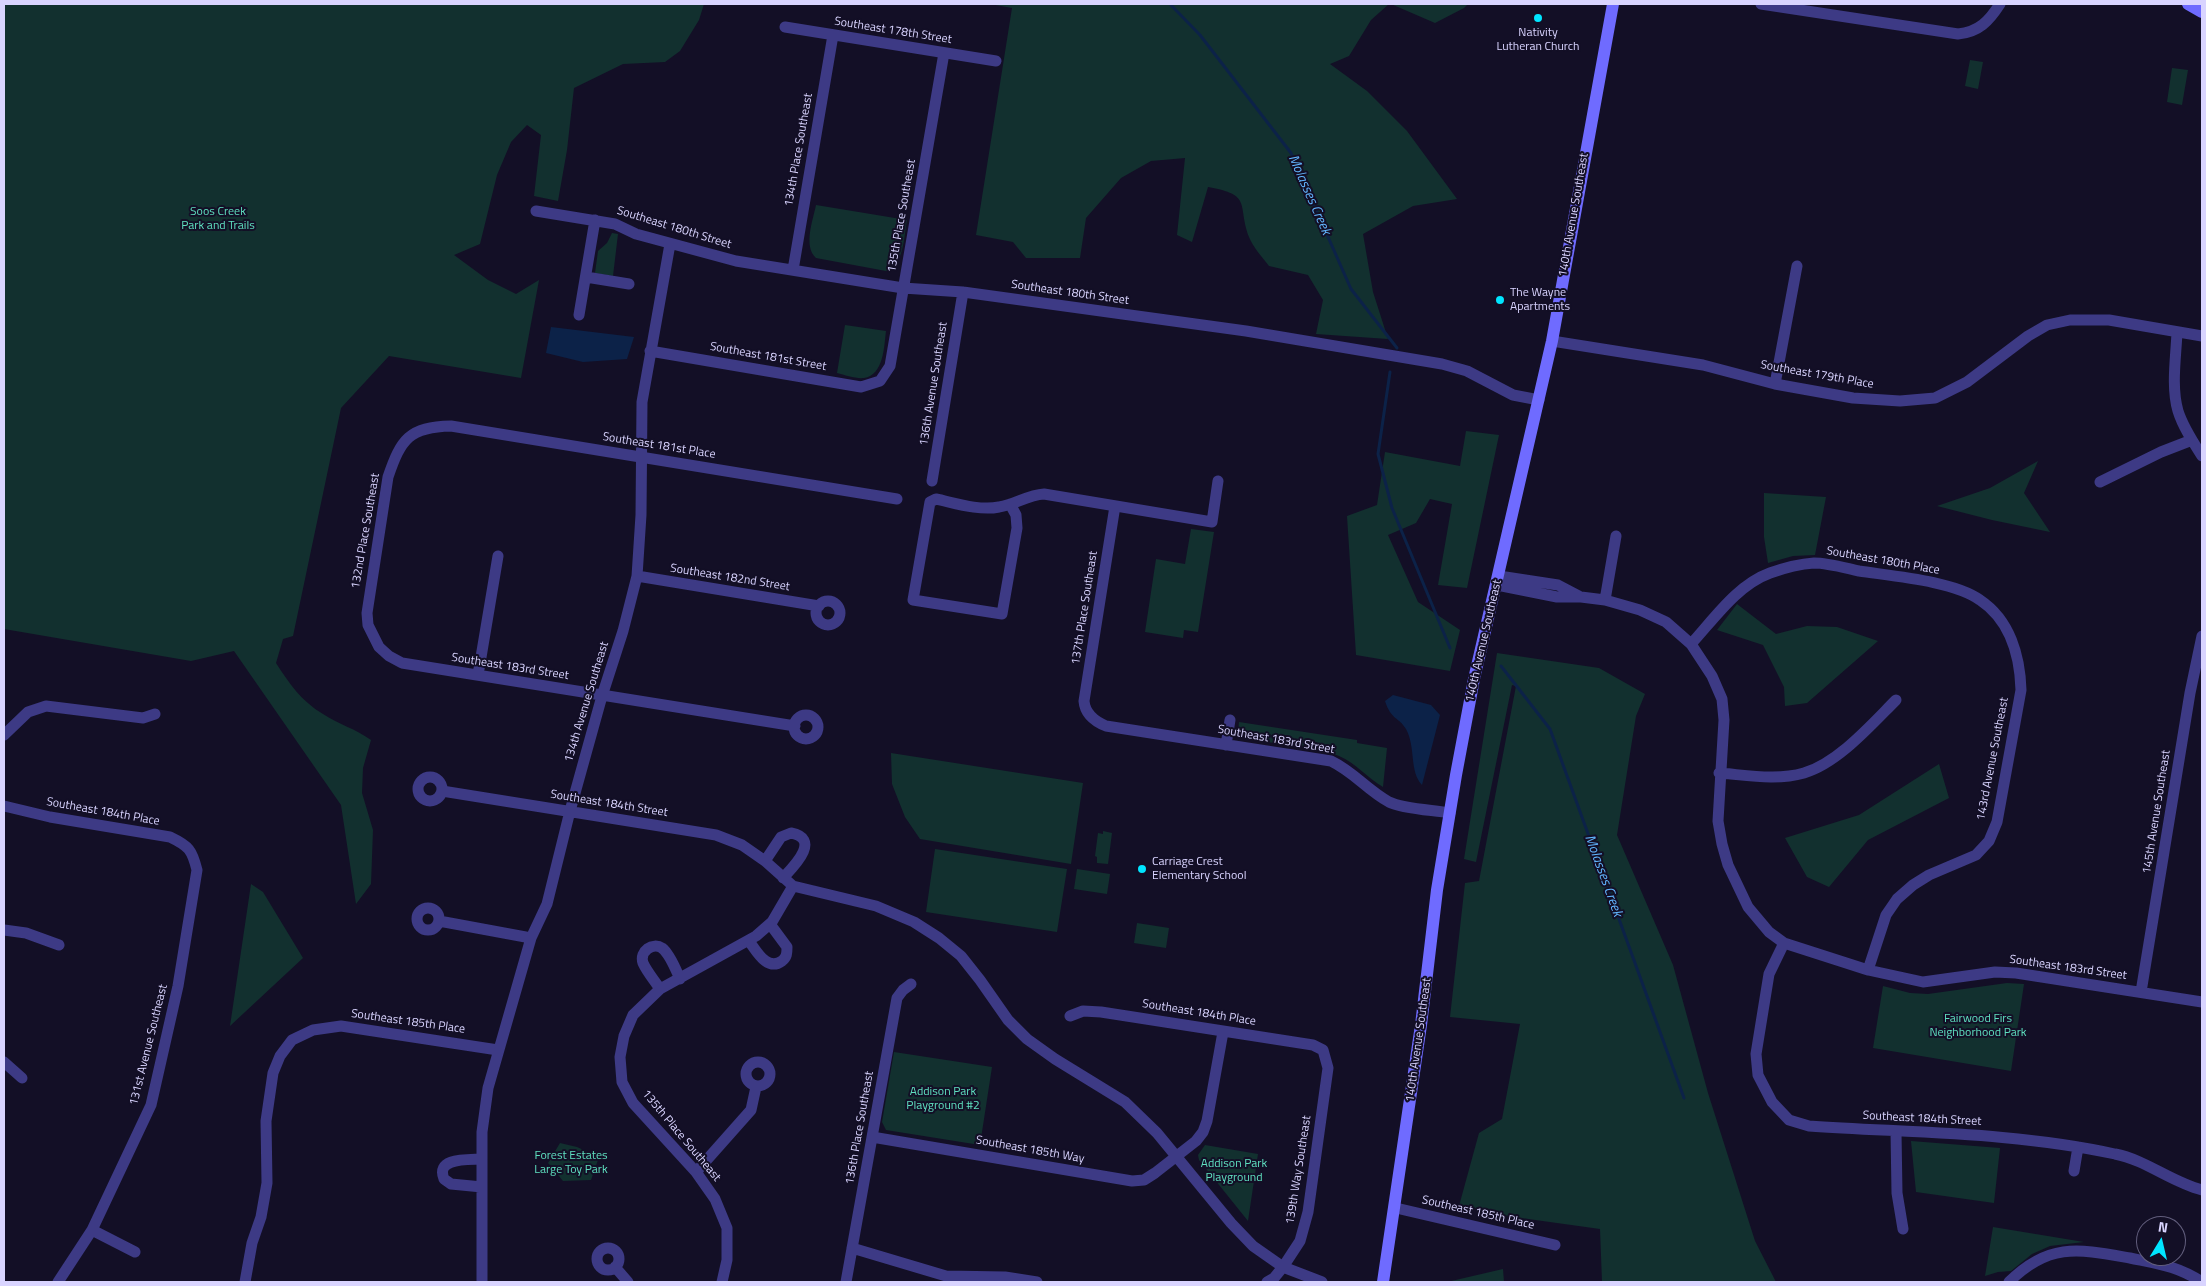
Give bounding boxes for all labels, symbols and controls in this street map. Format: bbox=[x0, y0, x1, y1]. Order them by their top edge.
marker: Nativity Lutheran Church bbox=[1532, 12, 1544, 24]
street label: Southeast 178th Street bbox=[833, 15, 953, 47]
place label: Nativity Lutheran Church bbox=[1496, 26, 1580, 54]
street label: 134th Place Southeast bbox=[782, 92, 816, 208]
water label: Molasses Creek bbox=[1284, 152, 1334, 238]
street label: 140th Avenue Southeast bbox=[1556, 152, 1592, 278]
street label: 135th Place Southeast bbox=[885, 158, 919, 274]
street label: Southeast 180th Street bbox=[615, 204, 733, 252]
park label: Soos Creek Park and Trails bbox=[181, 205, 255, 233]
street label: Southeast 180th Street bbox=[1010, 278, 1130, 308]
place label: The Wayne Apartments bbox=[1510, 286, 1570, 314]
marker: The Wayne Apartments bbox=[1494, 294, 1506, 306]
street label: 136th Avenue Southeast bbox=[917, 321, 951, 447]
street label: Southeast 181st Street bbox=[709, 340, 827, 374]
street label: Southeast 179th Place bbox=[1759, 358, 1875, 392]
street label: Southeast 181st Place bbox=[602, 430, 716, 462]
street label: 132nd Place Southeast bbox=[349, 472, 383, 590]
street label: Southeast 180th Place bbox=[1825, 544, 1941, 578]
street label: 137th Place Southeast bbox=[1069, 550, 1101, 666]
street label: Southeast 182nd Street bbox=[669, 561, 791, 595]
street label: 140th Avenue Southeast bbox=[1463, 578, 1505, 704]
street label: 134th Avenue Southeast bbox=[562, 640, 612, 764]
street label: Southeast 183rd Street bbox=[450, 651, 570, 683]
street label: 143rd Avenue Southeast bbox=[1974, 696, 2012, 822]
street label: Southeast 183rd Street bbox=[1216, 723, 1336, 757]
street label: 145th Avenue Southeast bbox=[2140, 749, 2174, 875]
street label: Southeast 184th Street bbox=[549, 788, 669, 820]
street label: Southeast 184th Place bbox=[45, 795, 161, 829]
water label: Molasses Creek bbox=[1580, 833, 1626, 919]
place label: Carriage Crest Elementary School bbox=[1152, 855, 1246, 883]
marker: Carriage Crest Elementary School bbox=[1136, 863, 1148, 875]
street label: Southeast 183rd Street bbox=[2008, 953, 2128, 983]
street label: 140th Avenue Southeast bbox=[1403, 977, 1435, 1103]
street label: 131st Avenue Southeast bbox=[127, 983, 171, 1107]
street label: Southeast 184th Place bbox=[1141, 997, 1257, 1029]
street label: Southeast 185th Place bbox=[350, 1007, 466, 1037]
park label: Fairwood Firs Neighborhood Park bbox=[1929, 1012, 2027, 1040]
street label: 136th Place Southeast bbox=[843, 1070, 877, 1186]
park label: Addison Park Playground #2 bbox=[906, 1085, 980, 1113]
street label: 135th Place Southeast bbox=[639, 1087, 723, 1185]
street label: Southeast 184th Street bbox=[1862, 1109, 1982, 1129]
street label: 139th Way Southeast bbox=[1283, 1115, 1315, 1225]
street label: Southeast 185th Way bbox=[975, 1133, 1085, 1167]
park label: Forest Estates Large Toy Park bbox=[534, 1149, 608, 1177]
park label: Addison Park Playground bbox=[1201, 1157, 1267, 1185]
street label: Southeast 185th Place bbox=[1420, 1193, 1536, 1233]
north arrow bbox=[2136, 1216, 2186, 1266]
text: N bbox=[2157, 1216, 2170, 1238]

